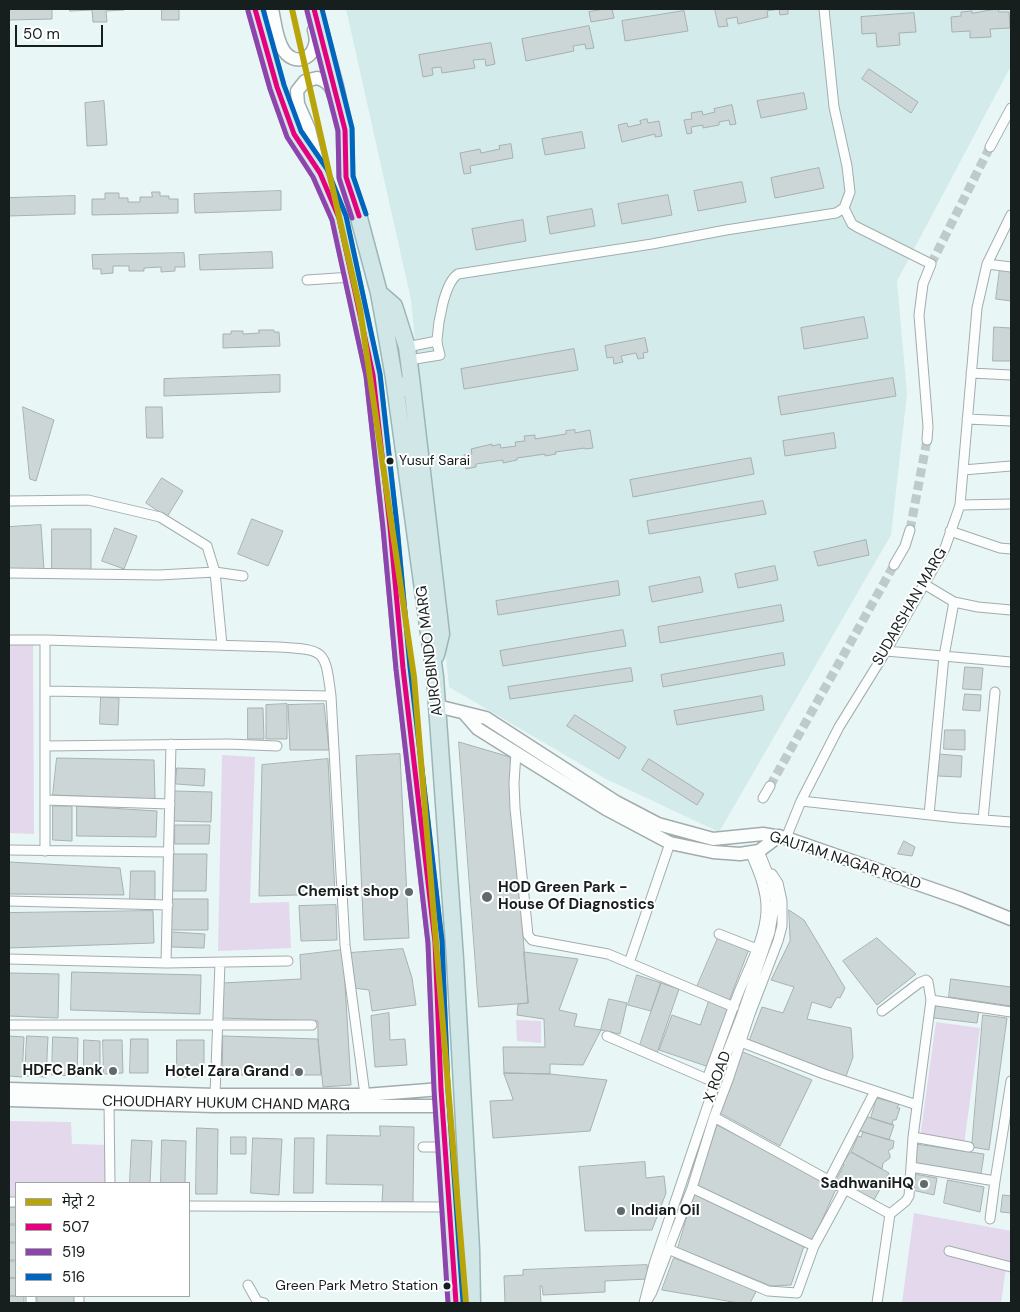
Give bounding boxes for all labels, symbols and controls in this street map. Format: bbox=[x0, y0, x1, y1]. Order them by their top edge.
scale bar bbox=[18, 15, 105, 47]
text: 50 m bbox=[23, 24, 60, 44]
place label: Yusuf Sarai bbox=[399, 453, 470, 469]
marker: Yusuf Sarai bbox=[385, 456, 395, 466]
street label: SUDARSHAN MARG bbox=[869, 545, 951, 669]
street label: AUROBINDO MARG bbox=[413, 585, 447, 717]
street label: GAUTAM NAGAR ROAD bbox=[767, 828, 923, 894]
place label: HOD Green Park - House Of Diagnostics bbox=[498, 879, 655, 914]
place label: Chemist shop bbox=[297, 883, 399, 901]
marker: Chemist shop bbox=[403, 886, 415, 898]
marker: HOD Green Park - House Of Diagnostics bbox=[480, 890, 494, 904]
street label: X ROAD bbox=[700, 1049, 736, 1105]
place label: HDFC Bank bbox=[22, 1062, 103, 1080]
place label: Hotel Zara Grand bbox=[165, 1063, 289, 1081]
marker: HDFC Bank bbox=[107, 1065, 119, 1077]
marker: Hotel Zara Grand bbox=[293, 1066, 305, 1078]
street label: CHOUDHARY HUKUM CHAND MARG bbox=[102, 1093, 350, 1115]
place label: SadhwaniHQ bbox=[821, 1175, 914, 1193]
marker: SadhwaniHQ bbox=[918, 1178, 930, 1190]
legend bbox=[15, 1182, 190, 1297]
text: मेट्रो 2 bbox=[62, 1191, 95, 1211]
place label: Indian Oil bbox=[631, 1202, 700, 1220]
marker: Indian Oil bbox=[615, 1205, 627, 1217]
text: 507 bbox=[62, 1217, 89, 1237]
text: 519 bbox=[62, 1242, 85, 1262]
text: 516 bbox=[62, 1267, 85, 1287]
place label: Green Park Metro Station bbox=[275, 1278, 438, 1294]
marker: Green Park Metro Station bbox=[442, 1281, 452, 1291]

